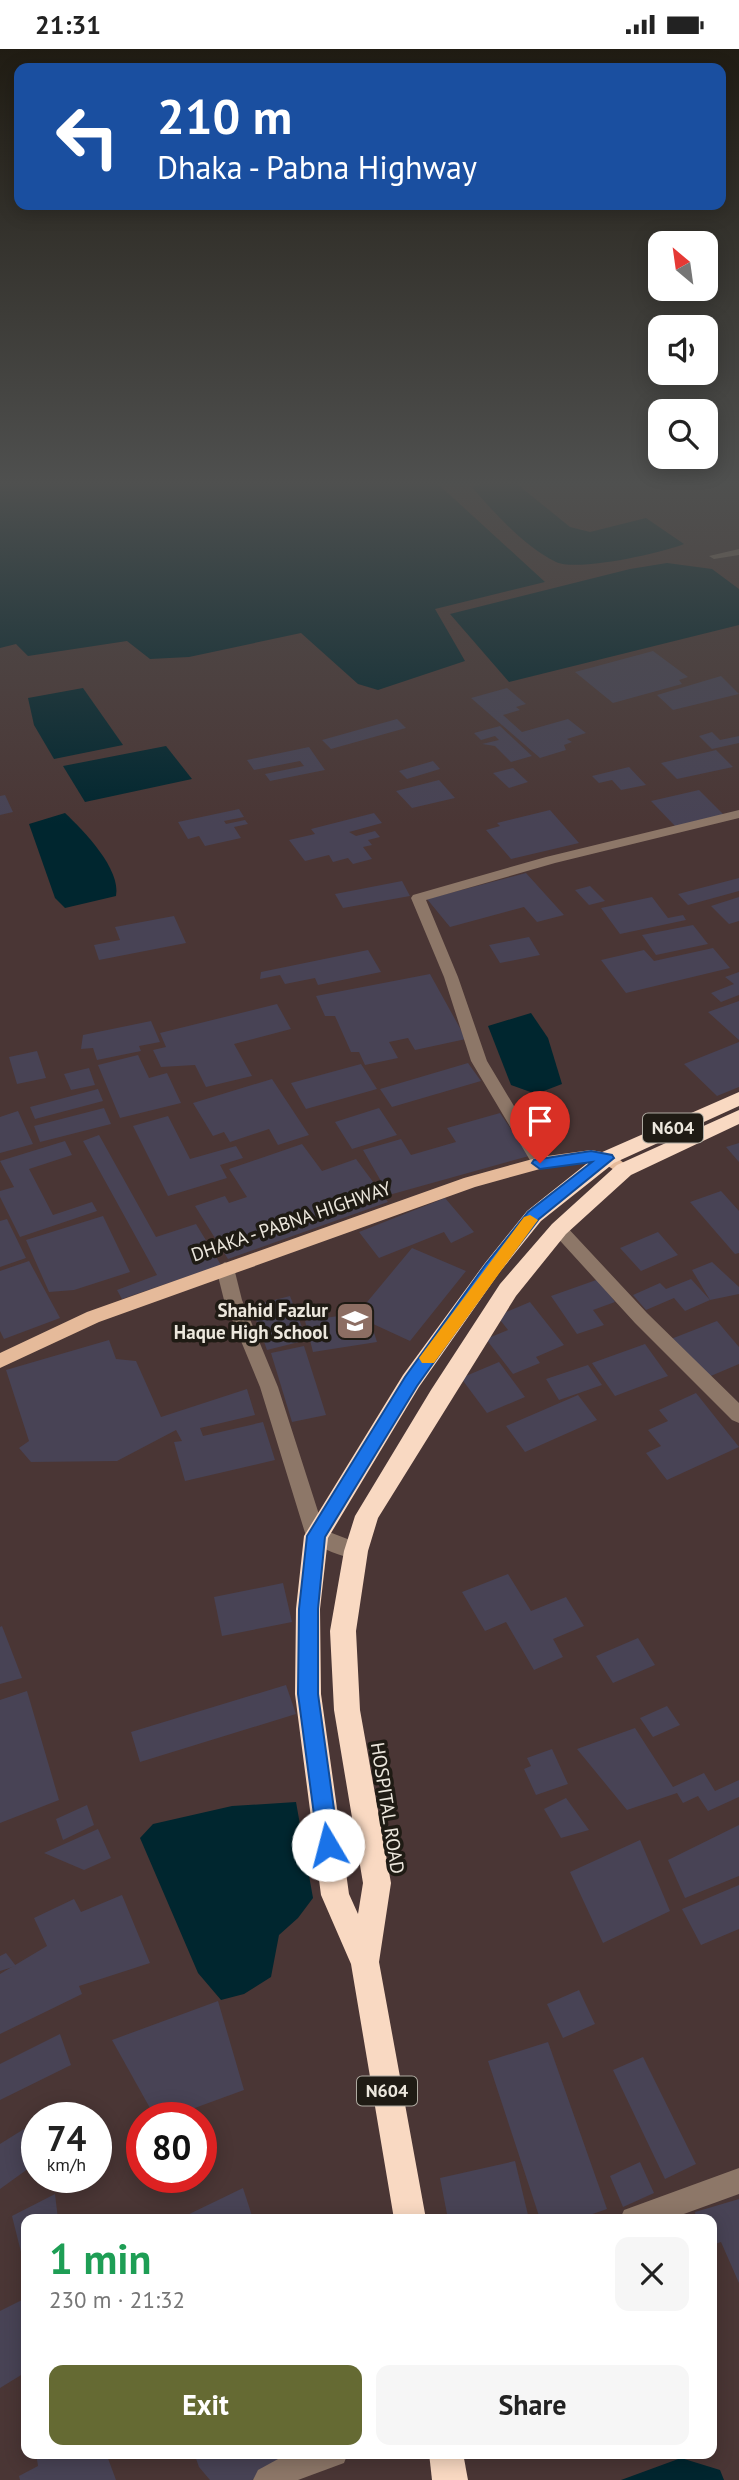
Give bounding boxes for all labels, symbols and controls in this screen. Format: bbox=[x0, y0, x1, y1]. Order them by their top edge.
text: 21:31 bbox=[35, 8, 101, 41]
text: 210 m bbox=[157, 84, 292, 148]
icon: left bbox=[42, 91, 133, 182]
text: Dhaka - Pabna Highway bbox=[157, 146, 477, 188]
north arrow bbox=[648, 231, 718, 301]
map controls bbox=[648, 231, 718, 469]
button: sound bbox=[648, 315, 718, 385]
button: search bbox=[648, 399, 718, 469]
pin bbox=[510, 1091, 570, 1163]
icon: arrive bbox=[521, 1102, 559, 1140]
road number: N604 bbox=[643, 1113, 703, 1143]
street label: DHAKA - PABNA HIGHWAY bbox=[188, 1175, 394, 1266]
place label: Shahid Fazlur Haque High School bbox=[174, 1298, 328, 1344]
school or university icon: Shahid Fazlur Haque High School bbox=[334, 1300, 376, 1342]
street label: HOSPITAL ROAD bbox=[366, 1740, 410, 1876]
position arrow bbox=[291, 1808, 365, 1882]
road number: N604 bbox=[357, 2077, 417, 2105]
speed limit sign: 80 bbox=[126, 2102, 217, 2193]
text: 74 bbox=[47, 2115, 86, 2161]
text: km/h bbox=[47, 2153, 86, 2176]
text: 1 min bbox=[49, 2231, 151, 2286]
button: close bbox=[615, 2237, 689, 2311]
text: 230 m · 21:32 bbox=[49, 2285, 185, 2314]
button: Exit bbox=[49, 2365, 362, 2445]
button: Share bbox=[376, 2365, 689, 2445]

